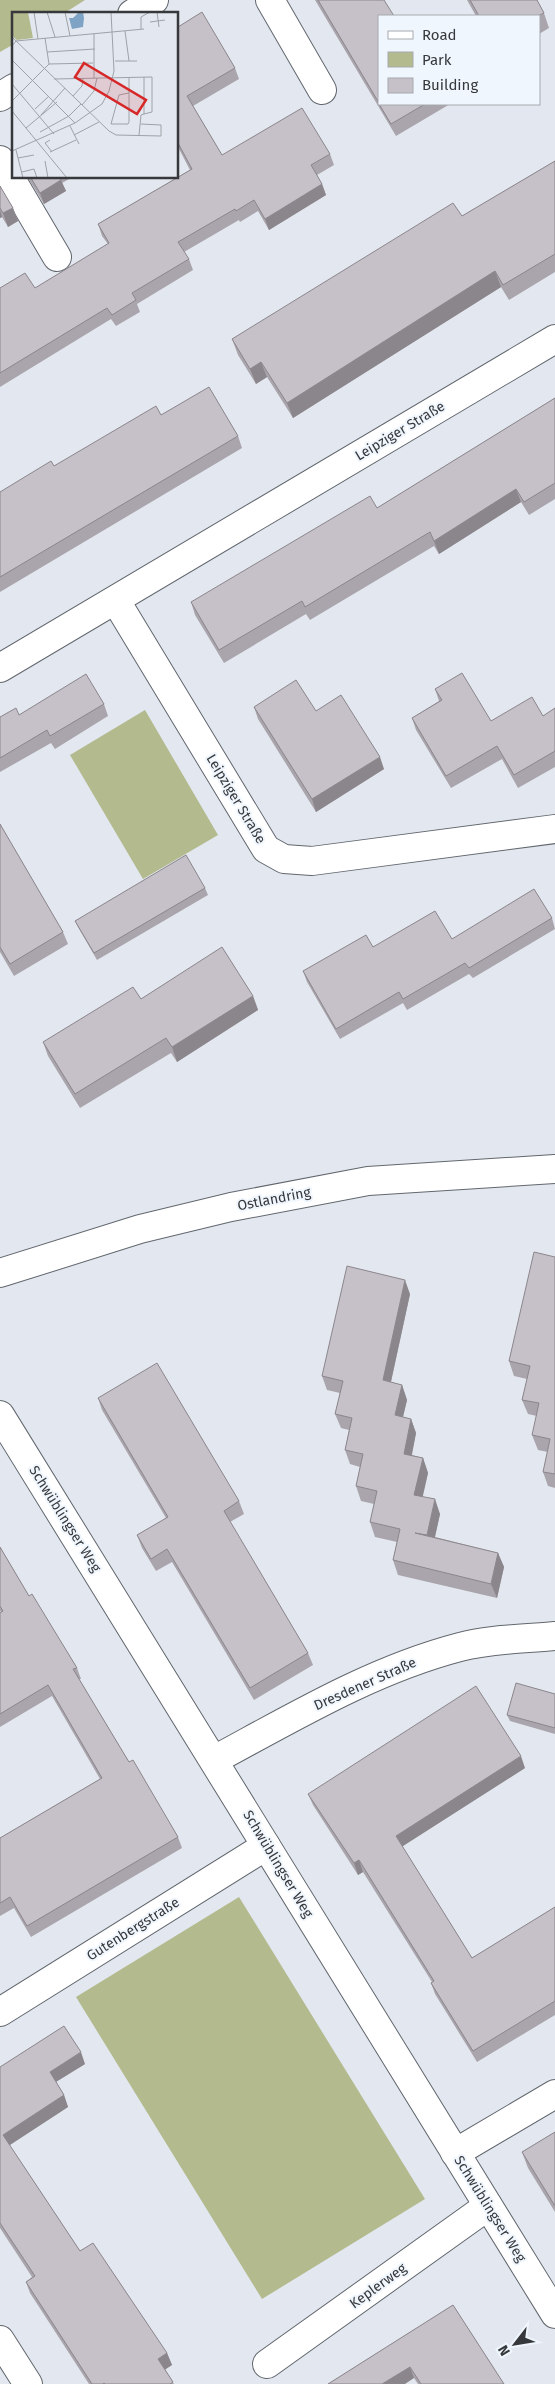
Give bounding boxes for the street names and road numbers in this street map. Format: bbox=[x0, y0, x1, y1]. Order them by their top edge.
street label: Leipziger Straße bbox=[352, 398, 448, 464]
street label: Leipziger Straße bbox=[203, 751, 269, 847]
street label: Ostlandring bbox=[236, 1183, 313, 1214]
street label: Schwüblingser Weg bbox=[25, 1463, 105, 1576]
street label: Dresdener Straße bbox=[311, 1654, 419, 1714]
street label: Schwüblingser Weg bbox=[239, 1807, 317, 1921]
street label: Gutenbergstraße bbox=[84, 1894, 182, 1964]
street label: Schwüblingser Weg bbox=[450, 2153, 530, 2266]
street label: Keplerweg bbox=[346, 2259, 410, 2312]

